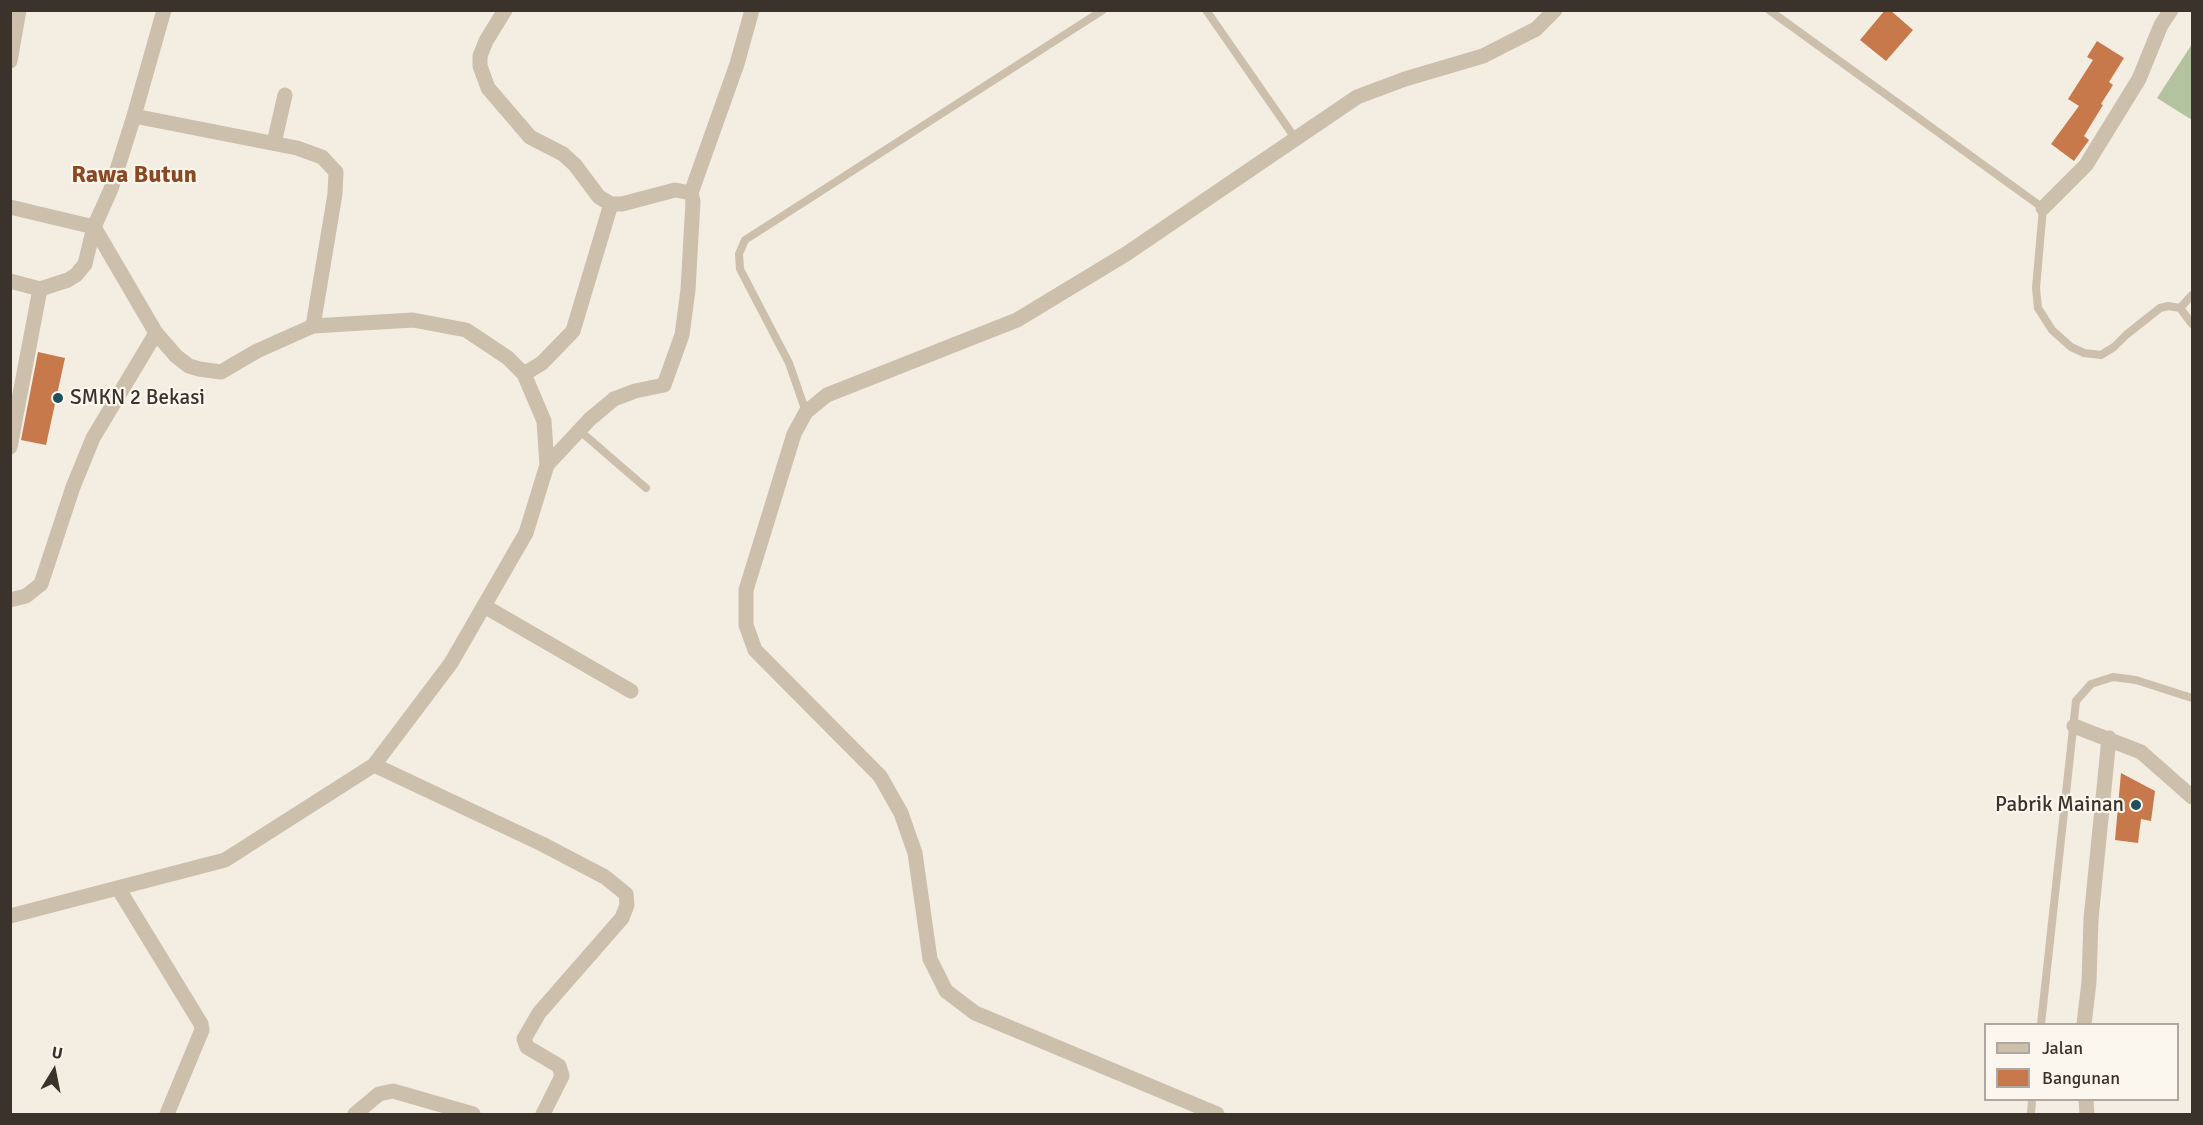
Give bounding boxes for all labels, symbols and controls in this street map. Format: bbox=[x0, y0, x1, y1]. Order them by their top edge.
district label: Rawa Butun bbox=[71, 162, 197, 190]
place label: SMKN 2 Bekasi bbox=[70, 385, 205, 411]
marker: SMKN 2 Bekasi bbox=[51, 391, 65, 405]
place label: Pabrik Mainan bbox=[1995, 792, 2124, 818]
marker: Pabrik Mainan bbox=[2129, 798, 2143, 812]
legend bbox=[1984, 1023, 2179, 1101]
text: Jalan bbox=[2042, 1037, 2083, 1059]
north arrow bbox=[24, 1041, 84, 1101]
text: U bbox=[50, 1042, 64, 1064]
text: Bangunan bbox=[2042, 1067, 2120, 1089]

